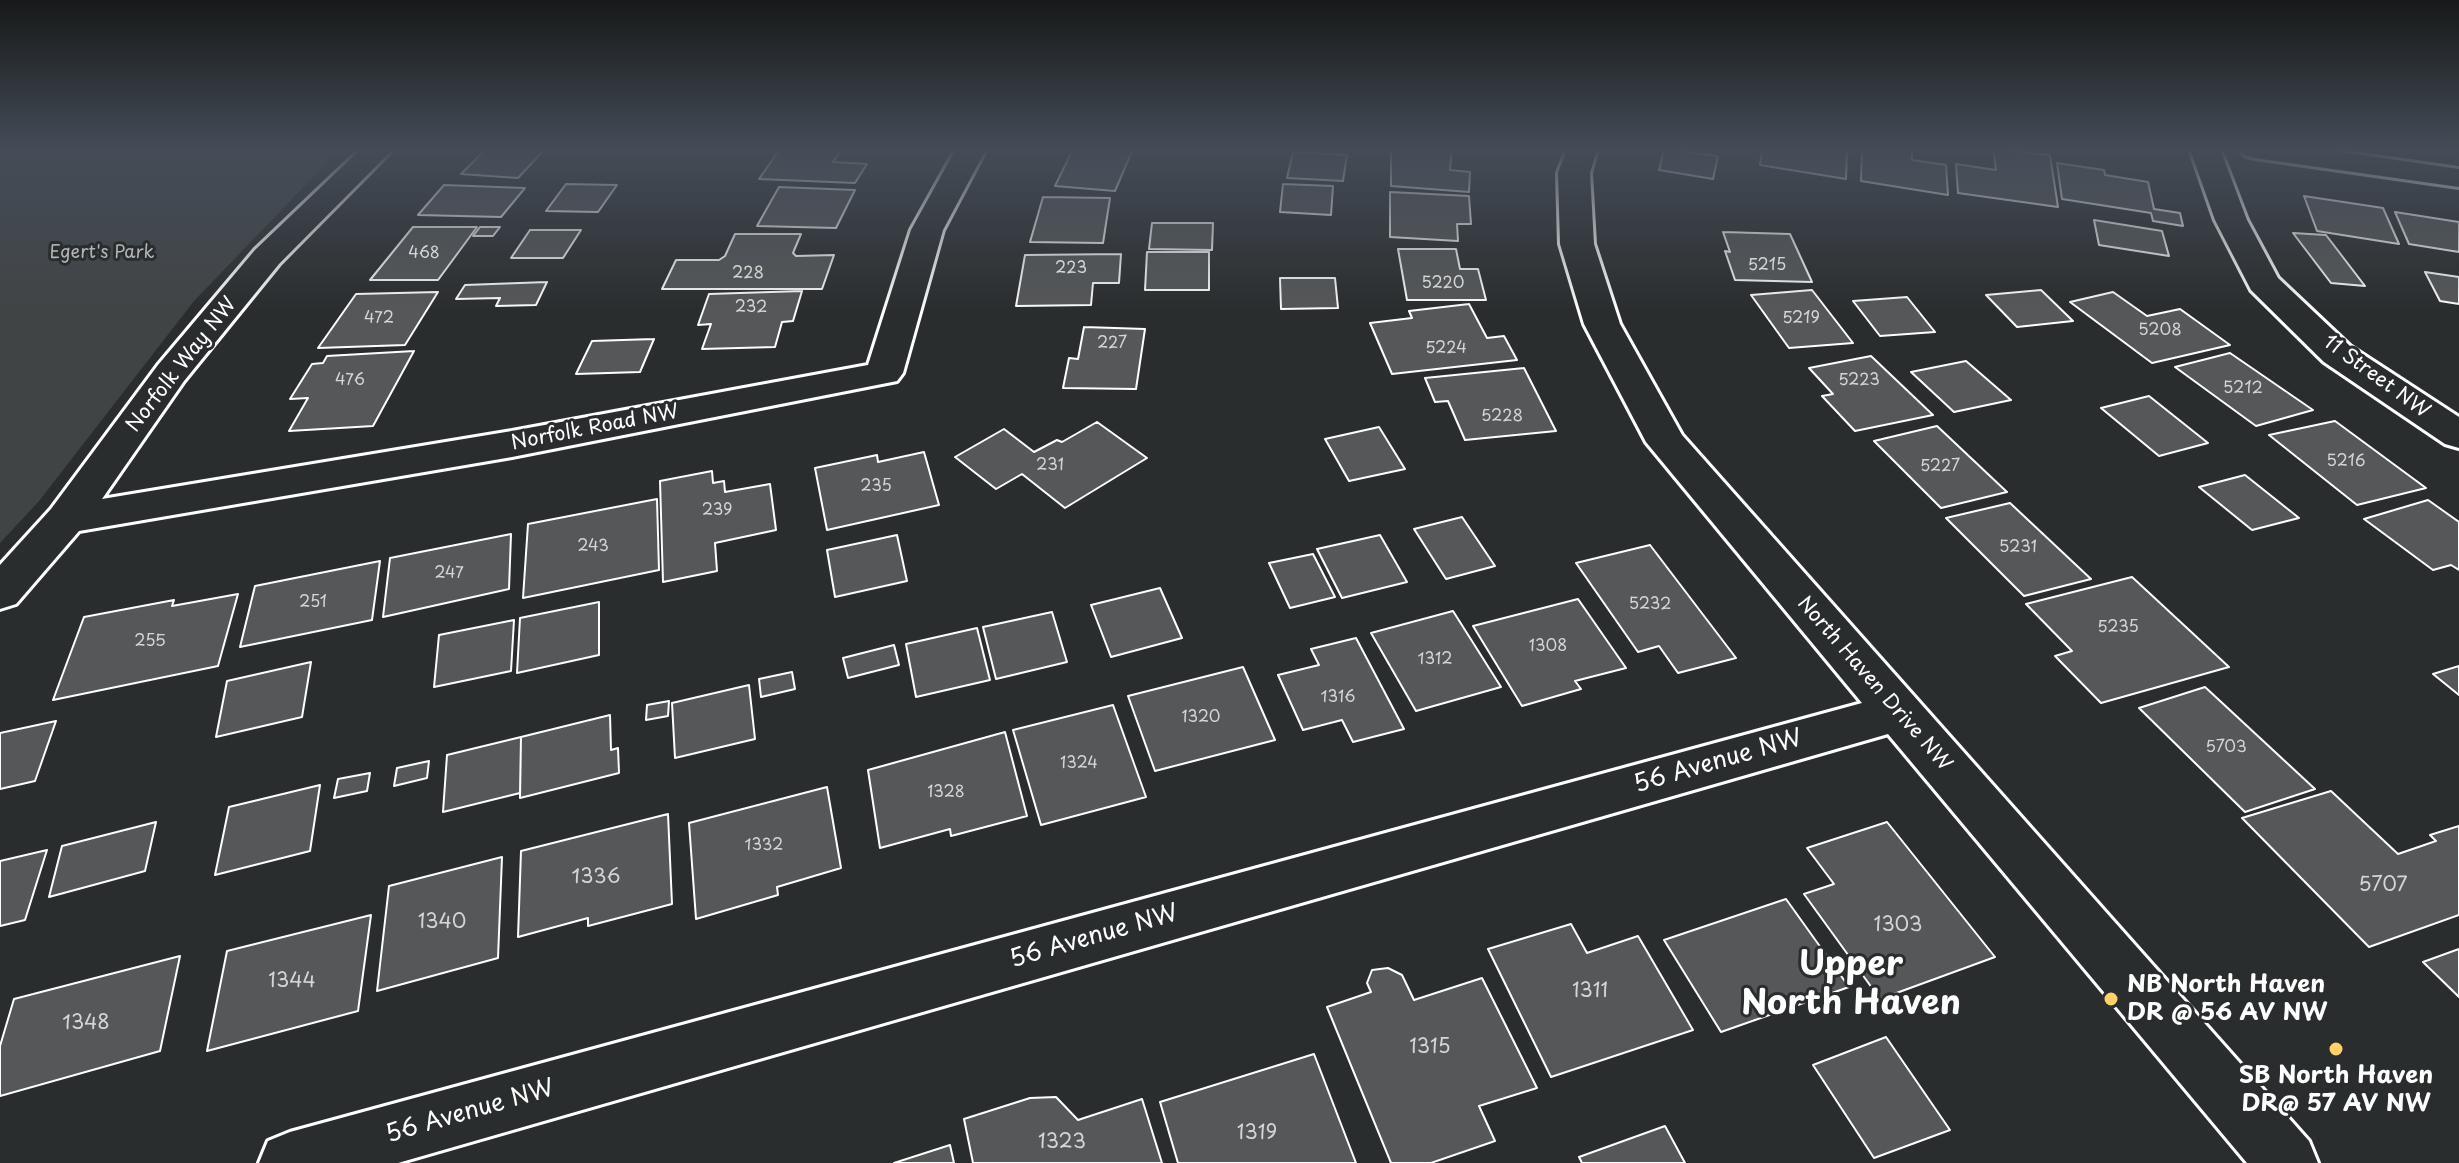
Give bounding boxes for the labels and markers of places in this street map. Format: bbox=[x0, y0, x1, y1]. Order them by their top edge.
place label: NB North Haven DR @ 56 AV NW bbox=[2127, 971, 2327, 1027]
marker: NB North Haven DR @ 56 AV NW bbox=[2102, 990, 2120, 1008]
marker: SB North Haven DR@ 57 AV NW bbox=[2327, 1040, 2345, 1058]
place label: SB North Haven DR@ 57 AV NW bbox=[2239, 1062, 2433, 1118]

